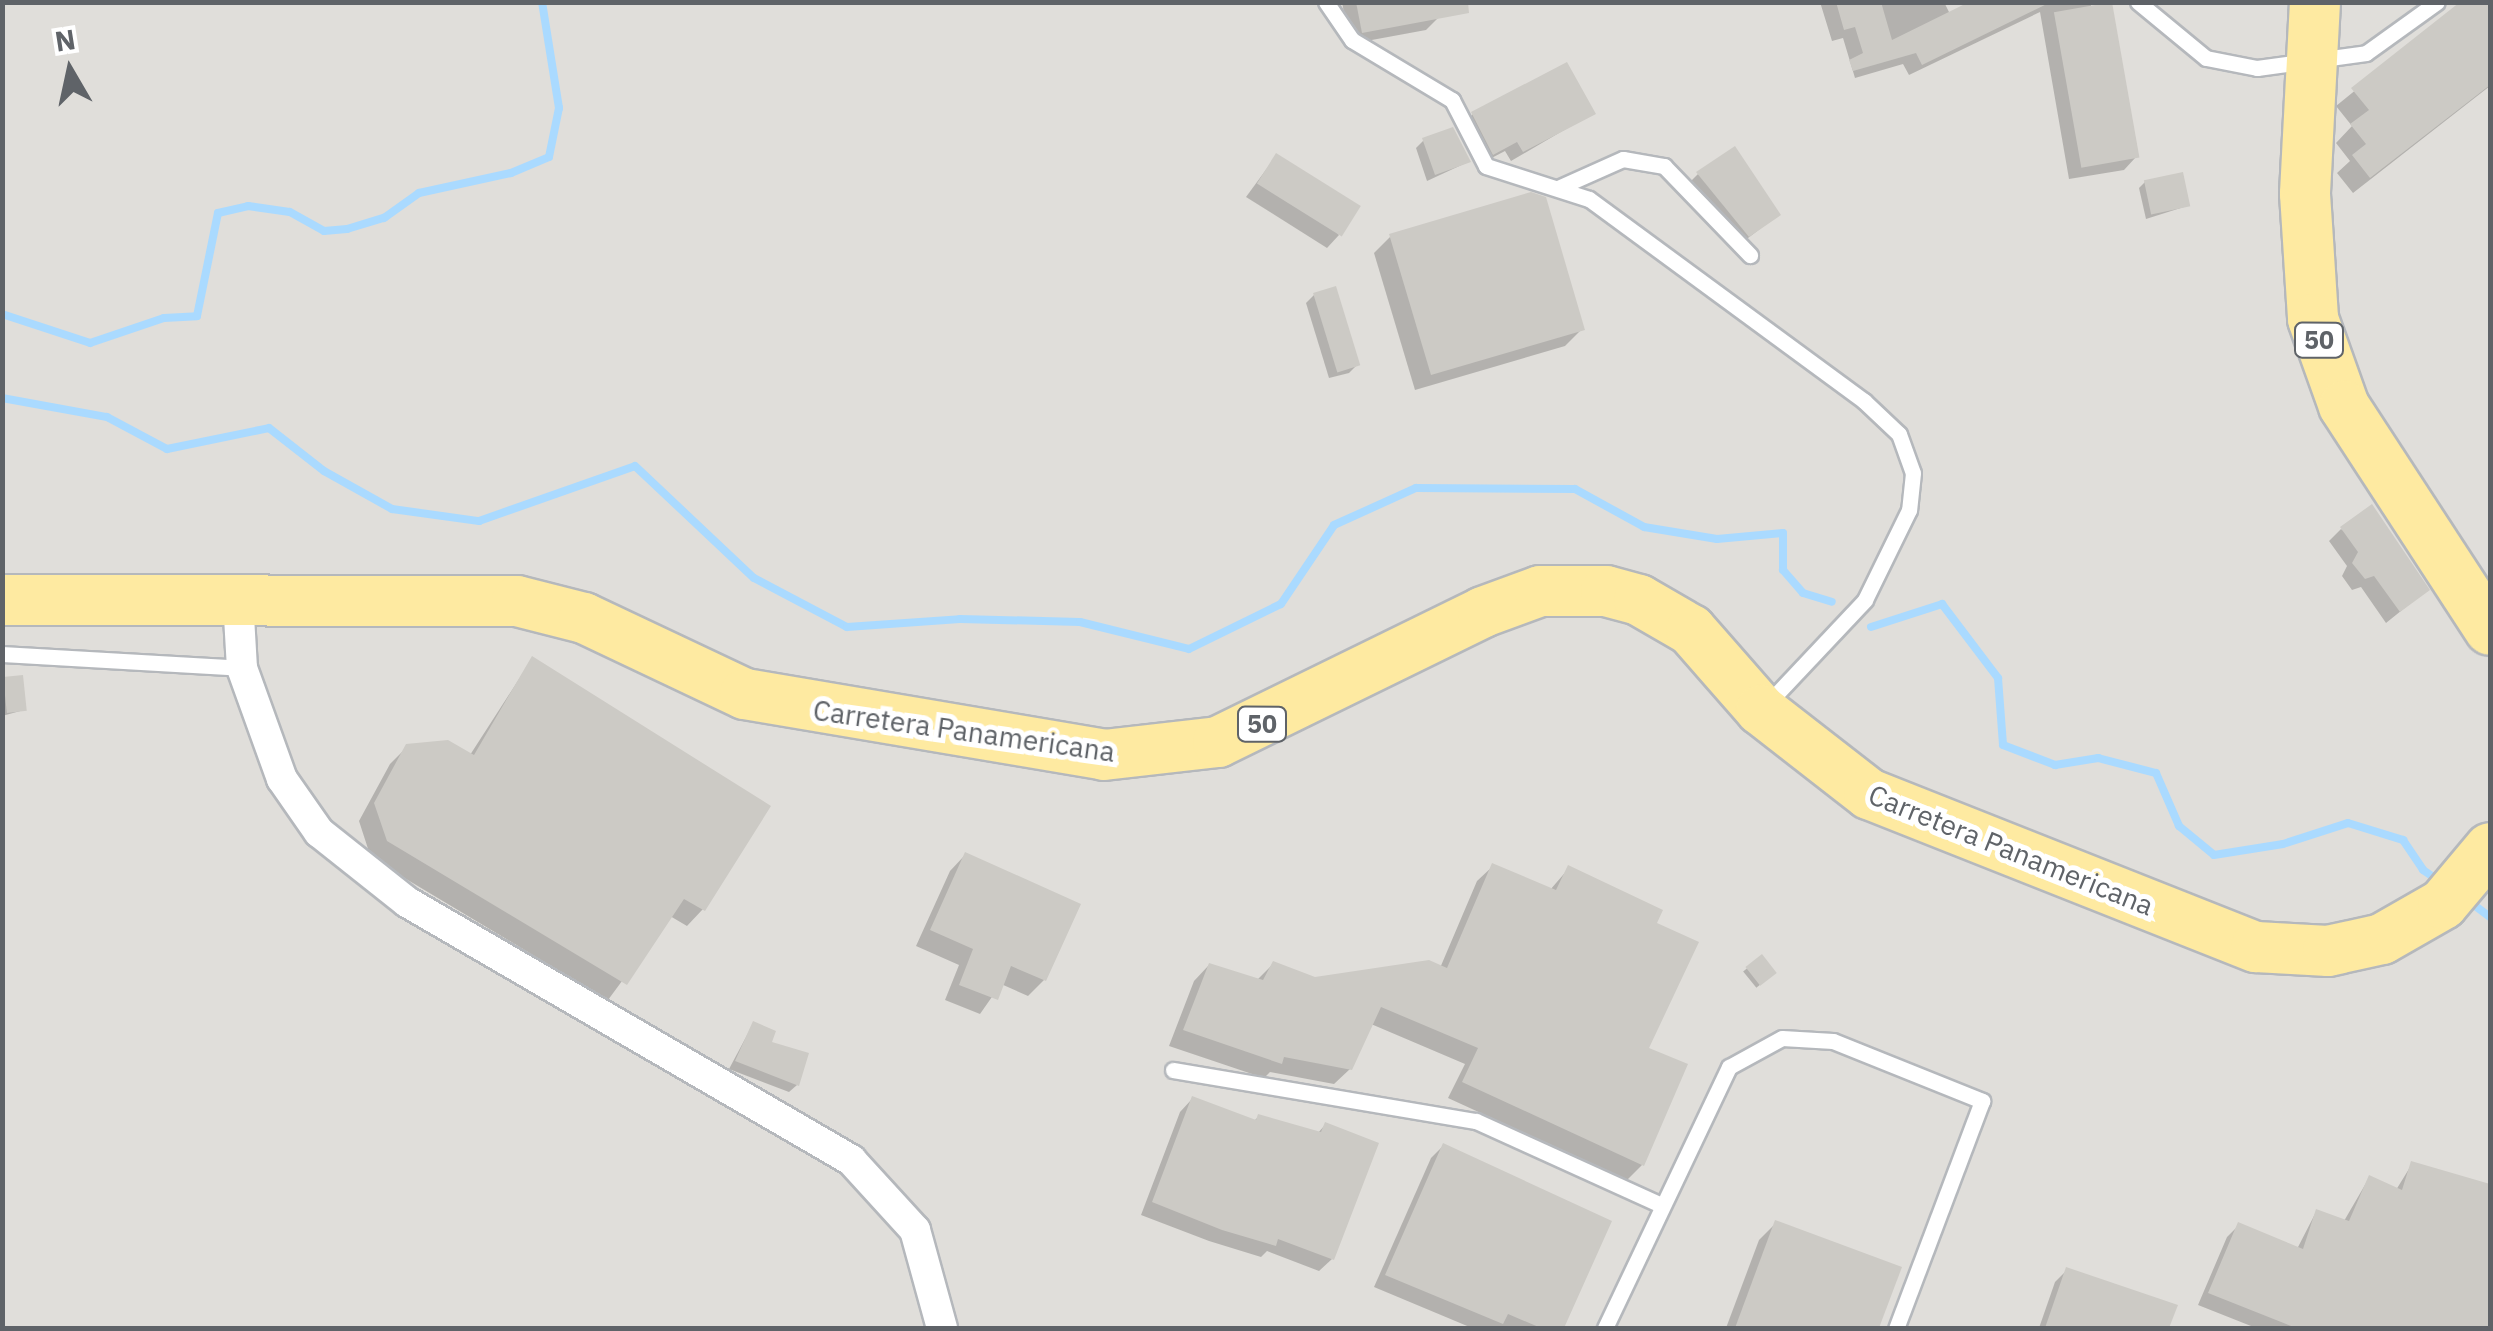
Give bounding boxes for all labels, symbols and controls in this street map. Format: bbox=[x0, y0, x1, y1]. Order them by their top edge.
north arrow bbox=[20, 20, 120, 120]
text: N bbox=[52, 20, 78, 60]
road number: 50 bbox=[2294, 320, 2344, 360]
street label: Carretera Panamericana bbox=[811, 693, 1117, 769]
road number: 50 bbox=[1237, 704, 1287, 744]
street label: Carretera Panamericana bbox=[1864, 777, 2158, 923]

